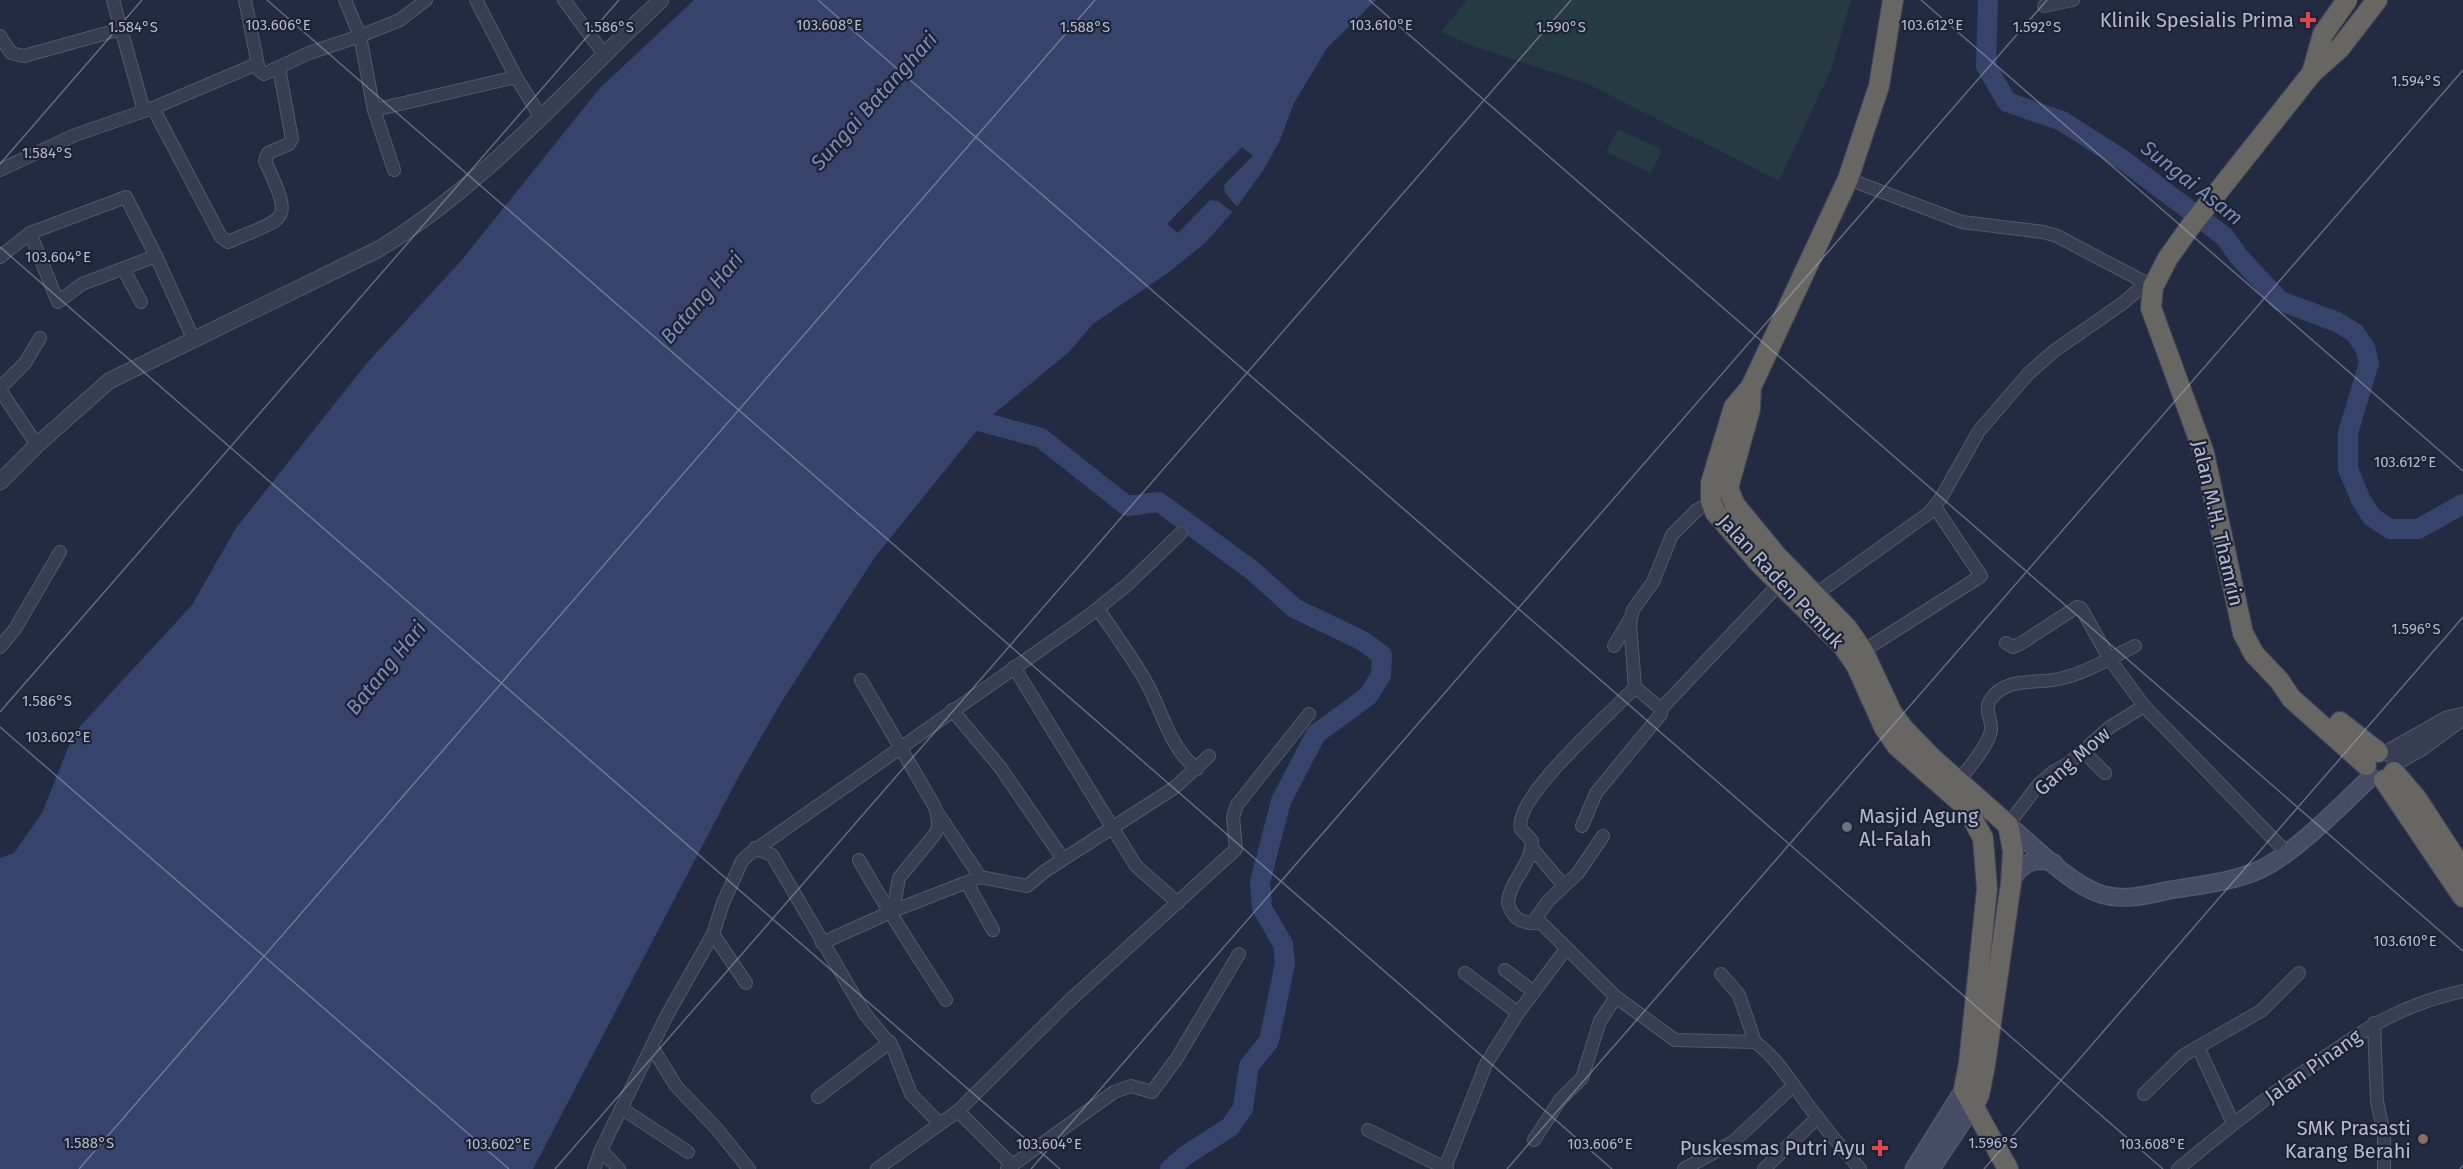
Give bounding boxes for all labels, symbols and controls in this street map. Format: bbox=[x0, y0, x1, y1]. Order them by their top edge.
place label: Klinik Spesialis Prima bbox=[2100, 8, 2294, 32]
marker: Klinik Spesialis Prima bbox=[2299, 11, 2317, 29]
text: 103.606°E bbox=[245, 16, 311, 34]
text: 103.608°E bbox=[796, 16, 862, 34]
text: 103.610°E bbox=[1349, 16, 1413, 34]
text: 103.612°E bbox=[1901, 16, 1963, 34]
text: 1.584°S bbox=[108, 18, 158, 36]
text: 1.586°S bbox=[584, 18, 634, 36]
text: 1.588°S bbox=[1060, 18, 1110, 36]
text: 1.590°S bbox=[1536, 18, 1586, 36]
text: 1.592°S bbox=[2013, 18, 2061, 36]
water label: Sungai Batanghari bbox=[804, 26, 943, 176]
text: 1.594°S bbox=[2391, 72, 2441, 90]
water label: Sungai Asam bbox=[2135, 134, 2248, 231]
text: 1.584°S bbox=[22, 144, 72, 162]
water label: Batang Hari bbox=[655, 247, 749, 349]
text: 103.604°E bbox=[25, 248, 91, 266]
street label: Jalan M.H. Thamrin bbox=[2187, 438, 2249, 608]
text: 103.612°E bbox=[2374, 453, 2436, 471]
street label: Jalan Raden Pemuk bbox=[1713, 509, 1850, 653]
water label: Batang Hari bbox=[340, 616, 432, 720]
text: 1.596°S bbox=[2391, 620, 2441, 638]
text: 1.586°S bbox=[22, 692, 72, 710]
street label: Gang Mow bbox=[2029, 722, 2115, 800]
text: 103.602°E bbox=[25, 728, 91, 746]
place label: Masjid Agung Al-Falah bbox=[1859, 804, 1979, 851]
marker: Masjid Agung Al-Falah bbox=[1840, 820, 1854, 834]
text: 103.610°E bbox=[2373, 932, 2437, 950]
street label: Jalan Pinang bbox=[2260, 1024, 2366, 1108]
place label: SMK Prasasti Karang Berahi bbox=[2285, 1116, 2411, 1163]
marker: SMK Prasasti Karang Berahi bbox=[2416, 1132, 2430, 1146]
text: 1.588°S bbox=[64, 1134, 114, 1152]
text: 1.596°S bbox=[1968, 1134, 2018, 1152]
text: 103.602°E bbox=[465, 1135, 531, 1153]
text: 103.604°E bbox=[1016, 1135, 1082, 1153]
text: 103.606°E bbox=[1567, 1135, 1633, 1153]
text: 103.608°E bbox=[2119, 1135, 2185, 1153]
place label: Puskesmas Putri Ayu bbox=[1680, 1136, 1866, 1160]
marker: Puskesmas Putri Ayu bbox=[1871, 1139, 1889, 1157]

